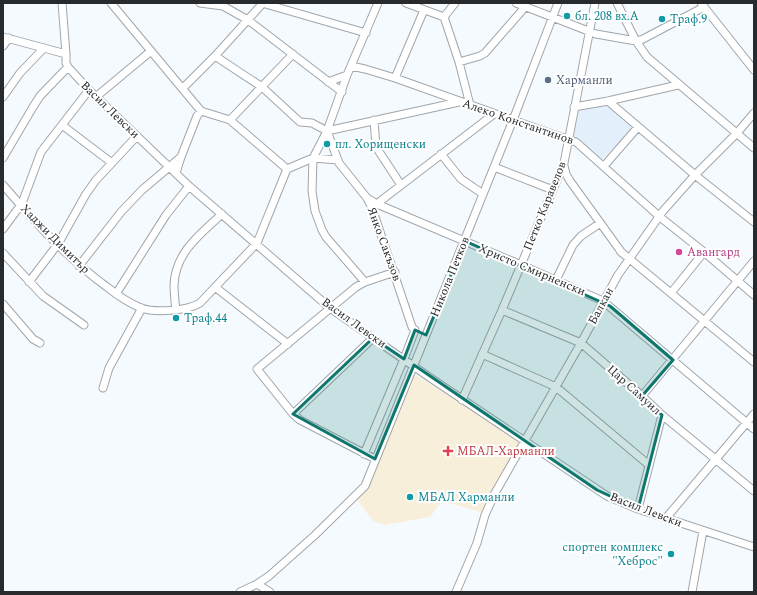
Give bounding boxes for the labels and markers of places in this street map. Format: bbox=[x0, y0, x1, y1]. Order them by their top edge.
place label: бл. 208 вх.А bbox=[575, 7, 639, 26]
place label: Траф.9 bbox=[670, 10, 707, 29]
marker: бл. 208 вх.А bbox=[562, 11, 572, 21]
marker: Траф.9 bbox=[657, 14, 667, 24]
place label: Харманли bbox=[556, 71, 613, 90]
marker: Харманли bbox=[543, 75, 553, 85]
place label: пл. Хорищенски bbox=[335, 135, 426, 154]
marker: пл. Хорищенски bbox=[322, 139, 332, 149]
place label: Авангард bbox=[687, 243, 740, 262]
marker: Авангард bbox=[674, 247, 684, 257]
place label: Траф.44 bbox=[184, 309, 227, 328]
marker: Траф.44 bbox=[171, 313, 181, 323]
place label: МБАЛ-Харманли bbox=[457, 442, 555, 461]
marker: МБАЛ-Харманли bbox=[442, 445, 454, 457]
place label: МБАЛ Харманли bbox=[418, 488, 515, 507]
marker: МБАЛ Харманли bbox=[405, 492, 415, 502]
place label: спортен комплекс "Хеброс" bbox=[562, 538, 663, 571]
marker: спортен комплекс "Хеброс" bbox=[666, 549, 676, 559]

